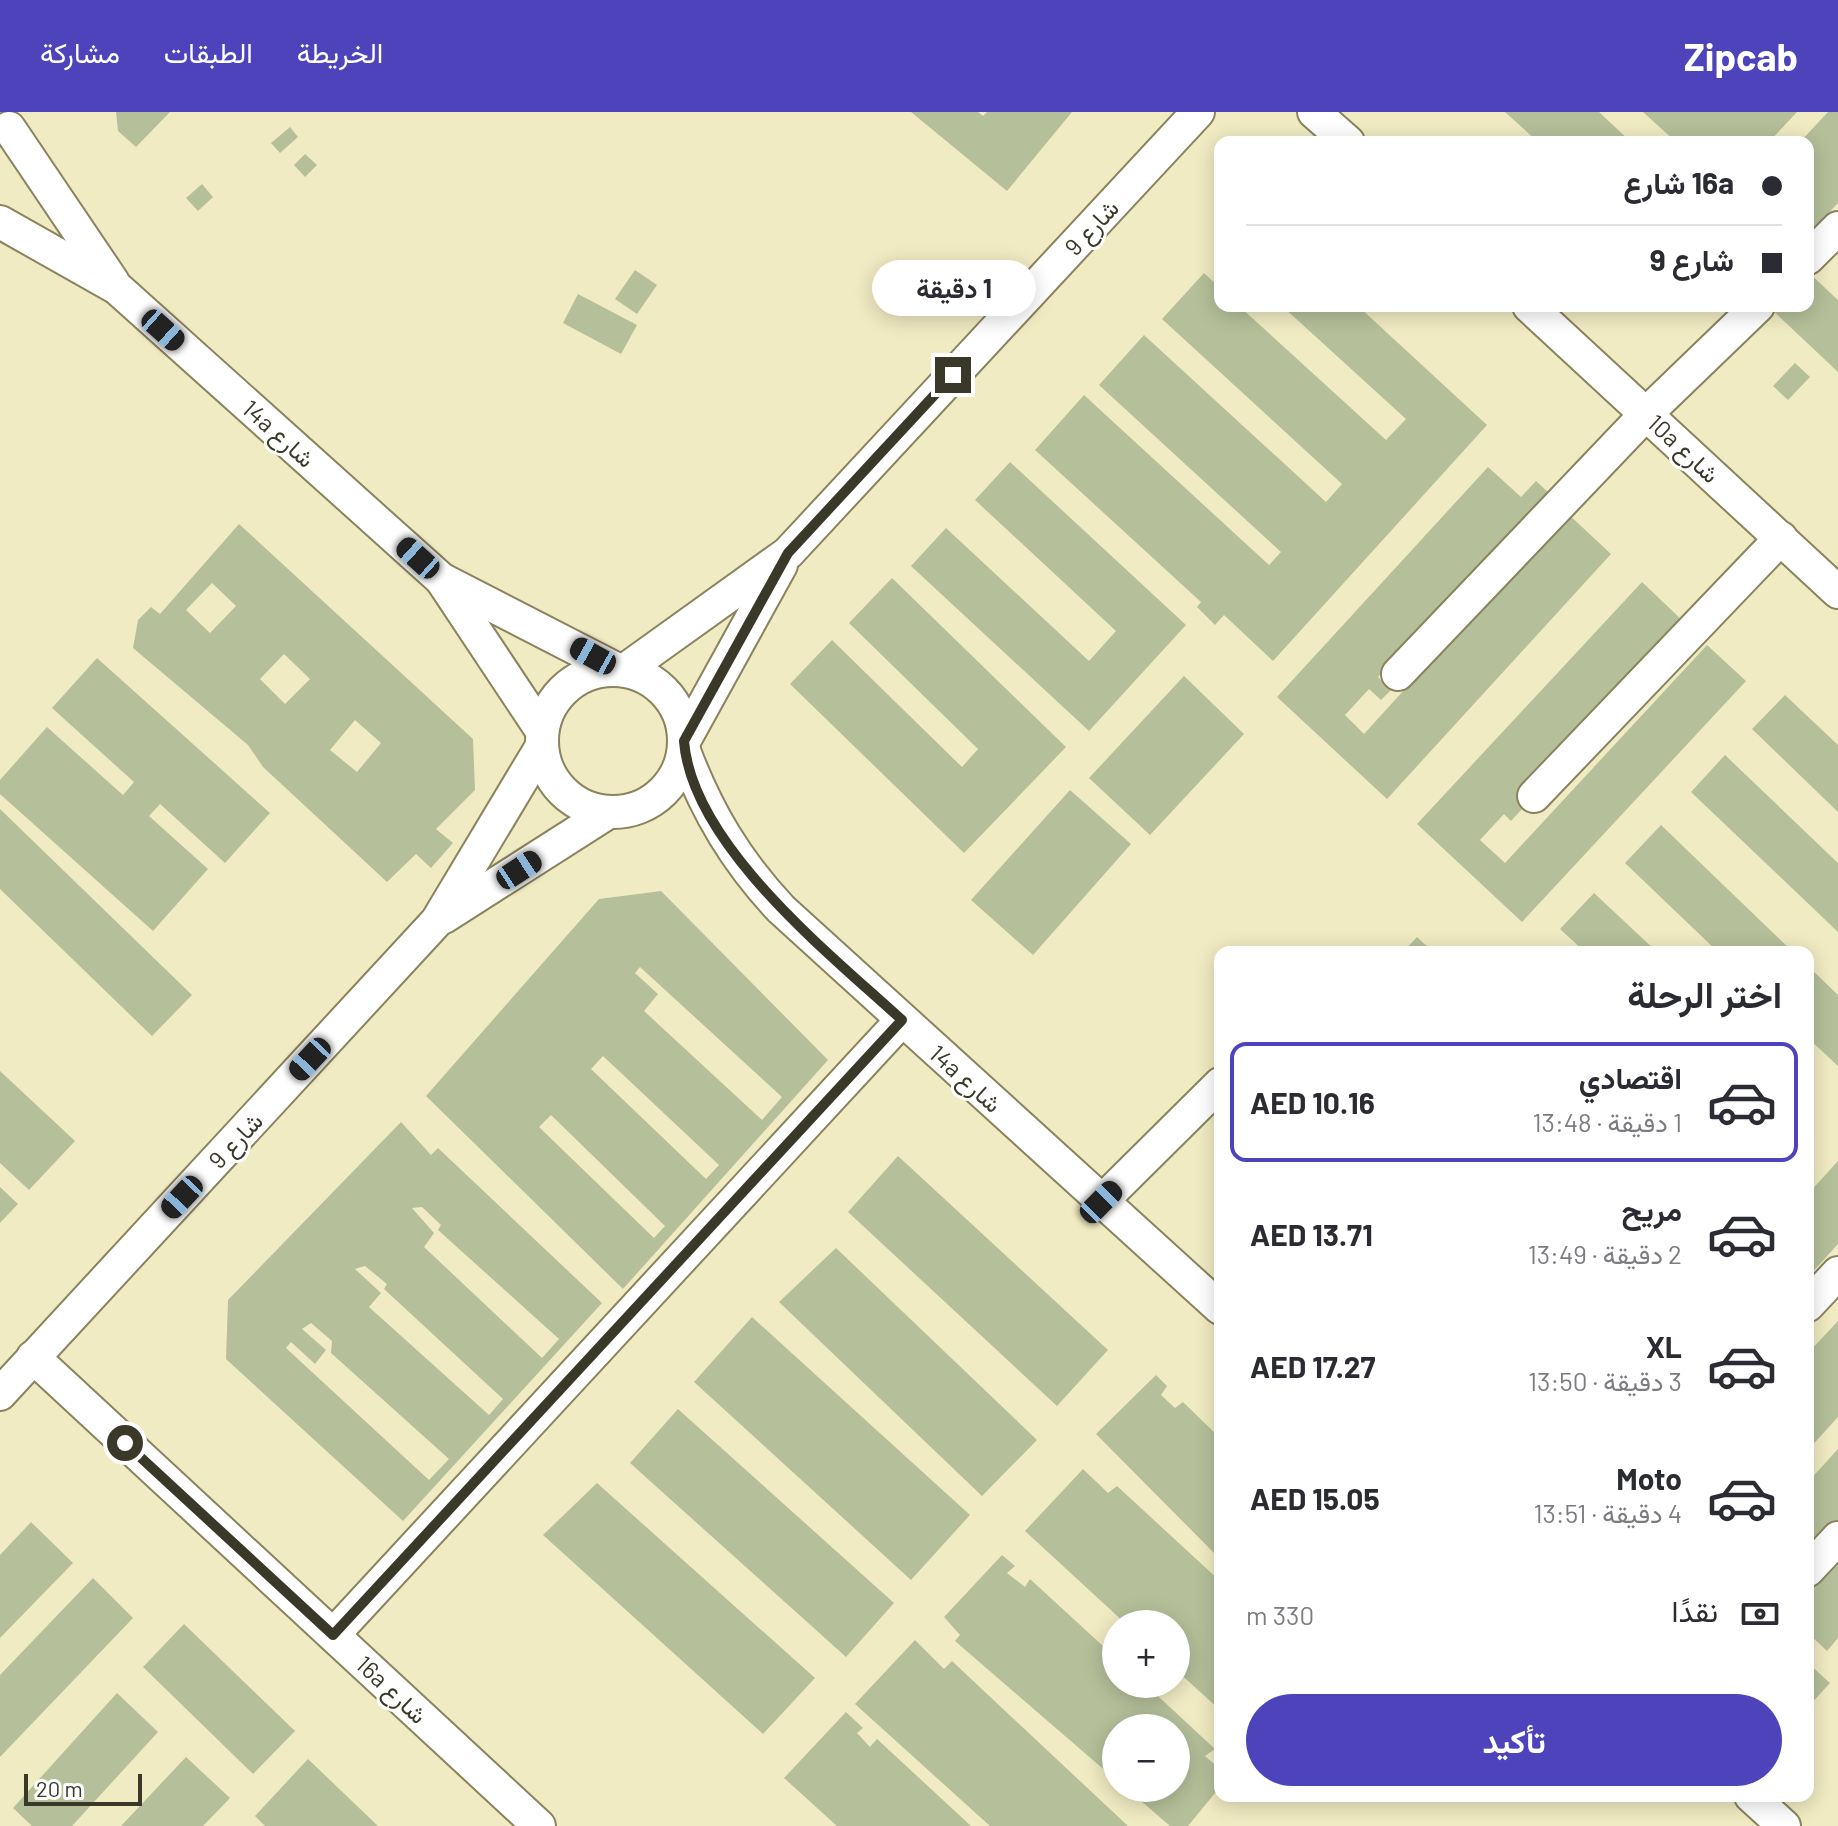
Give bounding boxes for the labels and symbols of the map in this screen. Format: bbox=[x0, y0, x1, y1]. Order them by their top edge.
street label: شارع 9 bbox=[1058, 193, 1126, 263]
callout: 1 دقيقة bbox=[871, 259, 1035, 315]
car bbox=[137, 305, 189, 355]
route end bbox=[935, 357, 971, 393]
street label: 14a شارع bbox=[235, 393, 321, 475]
street label: 10a شارع bbox=[1640, 408, 1726, 491]
car bbox=[392, 533, 444, 583]
car bbox=[566, 634, 620, 678]
car bbox=[492, 847, 546, 893]
car bbox=[285, 1033, 335, 1085]
street label: 14a شارع bbox=[922, 1038, 1008, 1120]
street label: شارع 9 bbox=[202, 1106, 270, 1176]
car bbox=[157, 1171, 207, 1223]
car bbox=[1076, 1177, 1126, 1227]
route start bbox=[107, 1425, 143, 1461]
street label: 16a شارع bbox=[349, 1649, 433, 1731]
scale bar bbox=[24, 1770, 142, 1806]

